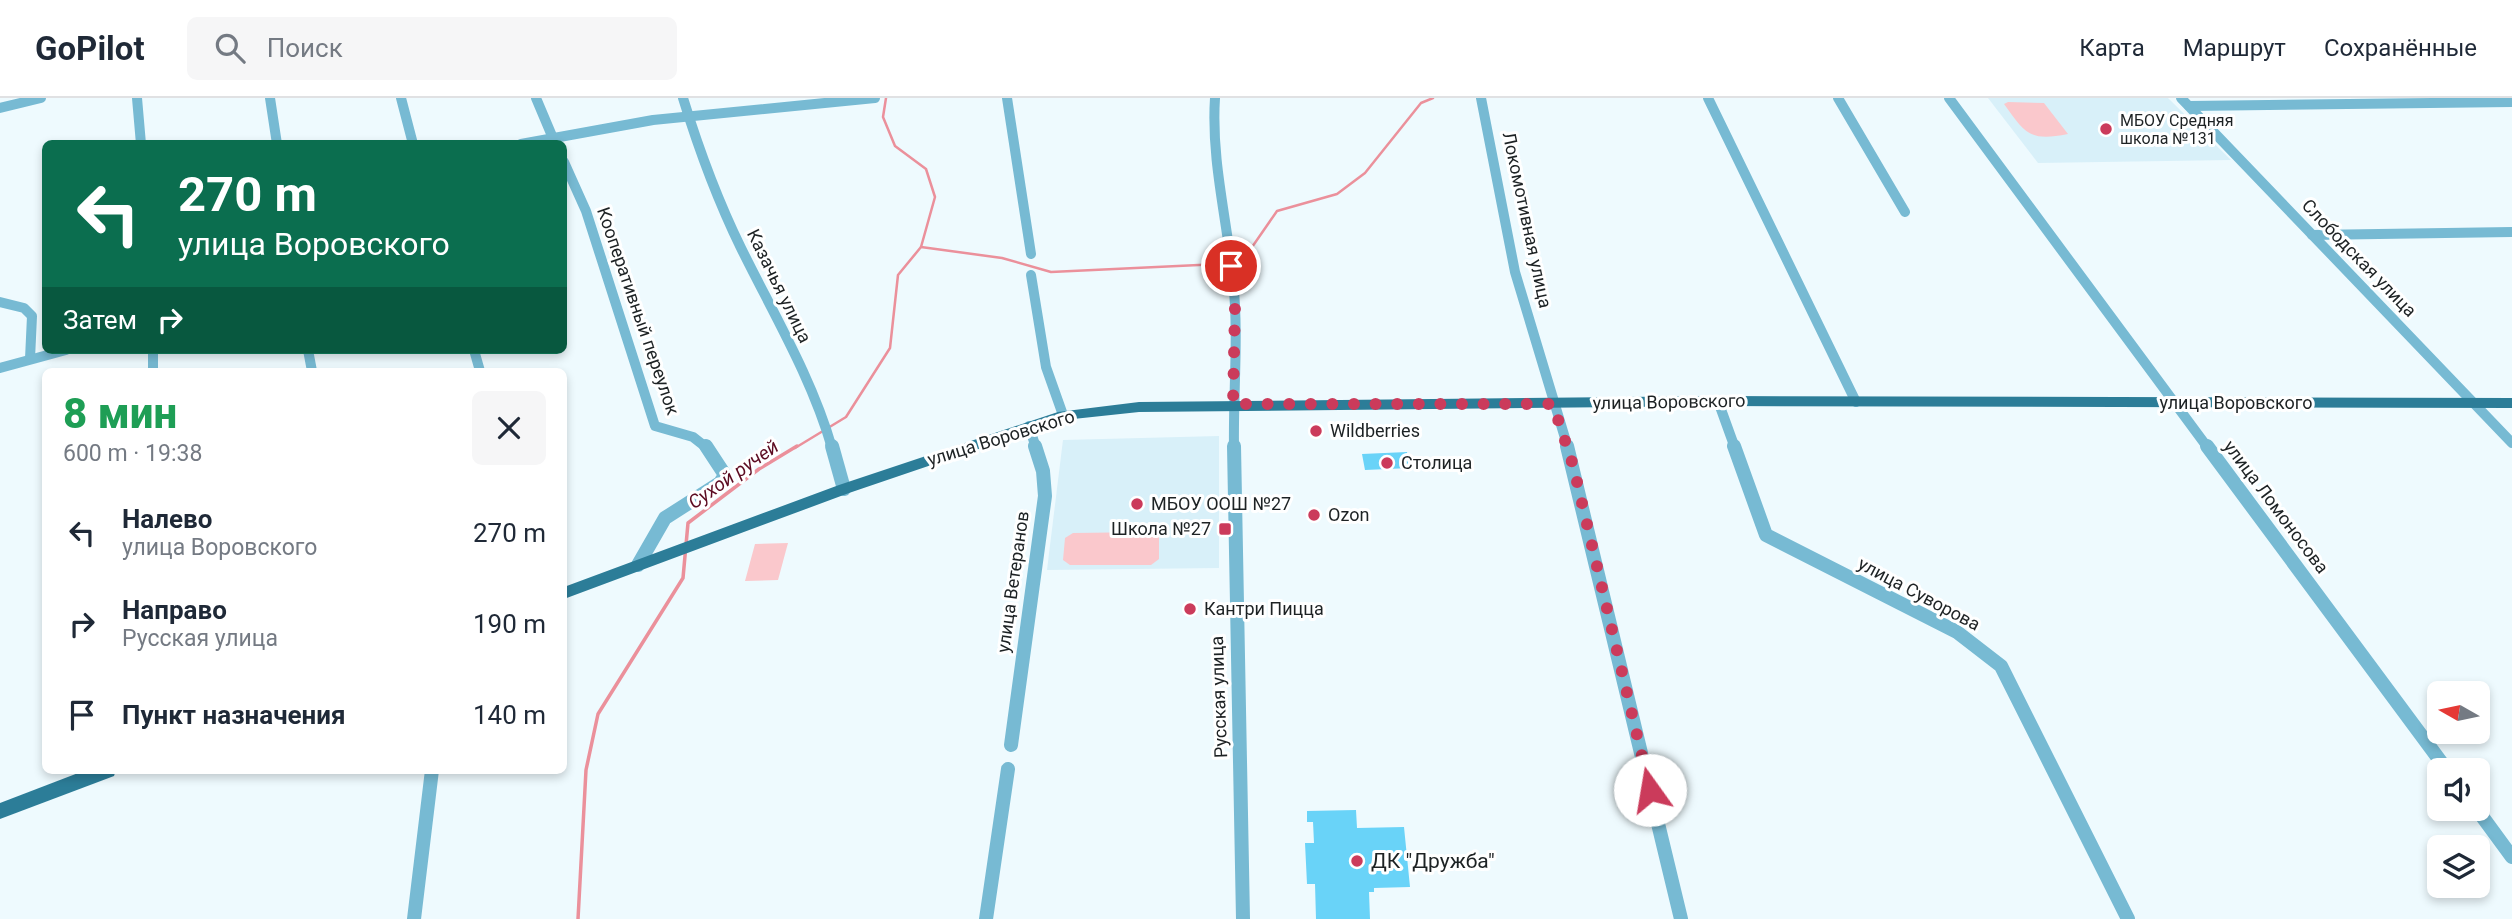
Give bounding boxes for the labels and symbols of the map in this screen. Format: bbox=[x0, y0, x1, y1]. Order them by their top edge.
place label: МБОУ Средняя школа №131 bbox=[2120, 111, 2233, 148]
marker: МБОУ Средняя школа №131 bbox=[2098, 121, 2114, 137]
street label: Локомотивная улица bbox=[1499, 130, 1556, 310]
street label: Слободская улица bbox=[2298, 194, 2421, 321]
street label: Кооперативный переулок bbox=[593, 204, 684, 418]
street label: Казачья улица bbox=[743, 226, 816, 346]
pin bbox=[1201, 236, 1261, 296]
street label: улица Воровского bbox=[1592, 390, 1746, 413]
street label: улица Воровского bbox=[2160, 392, 2312, 413]
street label: улица Воровского bbox=[925, 405, 1077, 470]
place label: Wildberries bbox=[1330, 420, 1420, 441]
marker: Wildberries bbox=[1308, 423, 1324, 439]
water label: Сухой ручей bbox=[684, 435, 783, 514]
street label: улица Ломоносова bbox=[2220, 436, 2333, 577]
place label: Столица bbox=[1401, 452, 1472, 473]
marker: Столица bbox=[1379, 455, 1395, 471]
place label: МБОУ ООШ №27 bbox=[1151, 493, 1291, 514]
marker: МБОУ ООШ №27 bbox=[1129, 496, 1145, 512]
place label: Ozon bbox=[1328, 504, 1369, 525]
marker: Ozon bbox=[1306, 507, 1322, 523]
street label: улица Ветеранов bbox=[992, 510, 1033, 654]
place label: Школа №27 bbox=[1111, 518, 1211, 539]
marker: Школа №27 bbox=[1217, 521, 1233, 537]
street label: улица Суворова bbox=[1855, 553, 1984, 635]
place label: Кантри Пицца bbox=[1204, 598, 1324, 619]
marker: Кантри Пицца bbox=[1182, 601, 1198, 617]
street label: Русская улица bbox=[1206, 636, 1231, 758]
north arrow bbox=[2427, 681, 2490, 744]
position arrow bbox=[1613, 753, 1687, 827]
place label: ДК "Дружба" bbox=[1371, 849, 1495, 873]
marker: ДК "Дружба" bbox=[1349, 853, 1365, 869]

